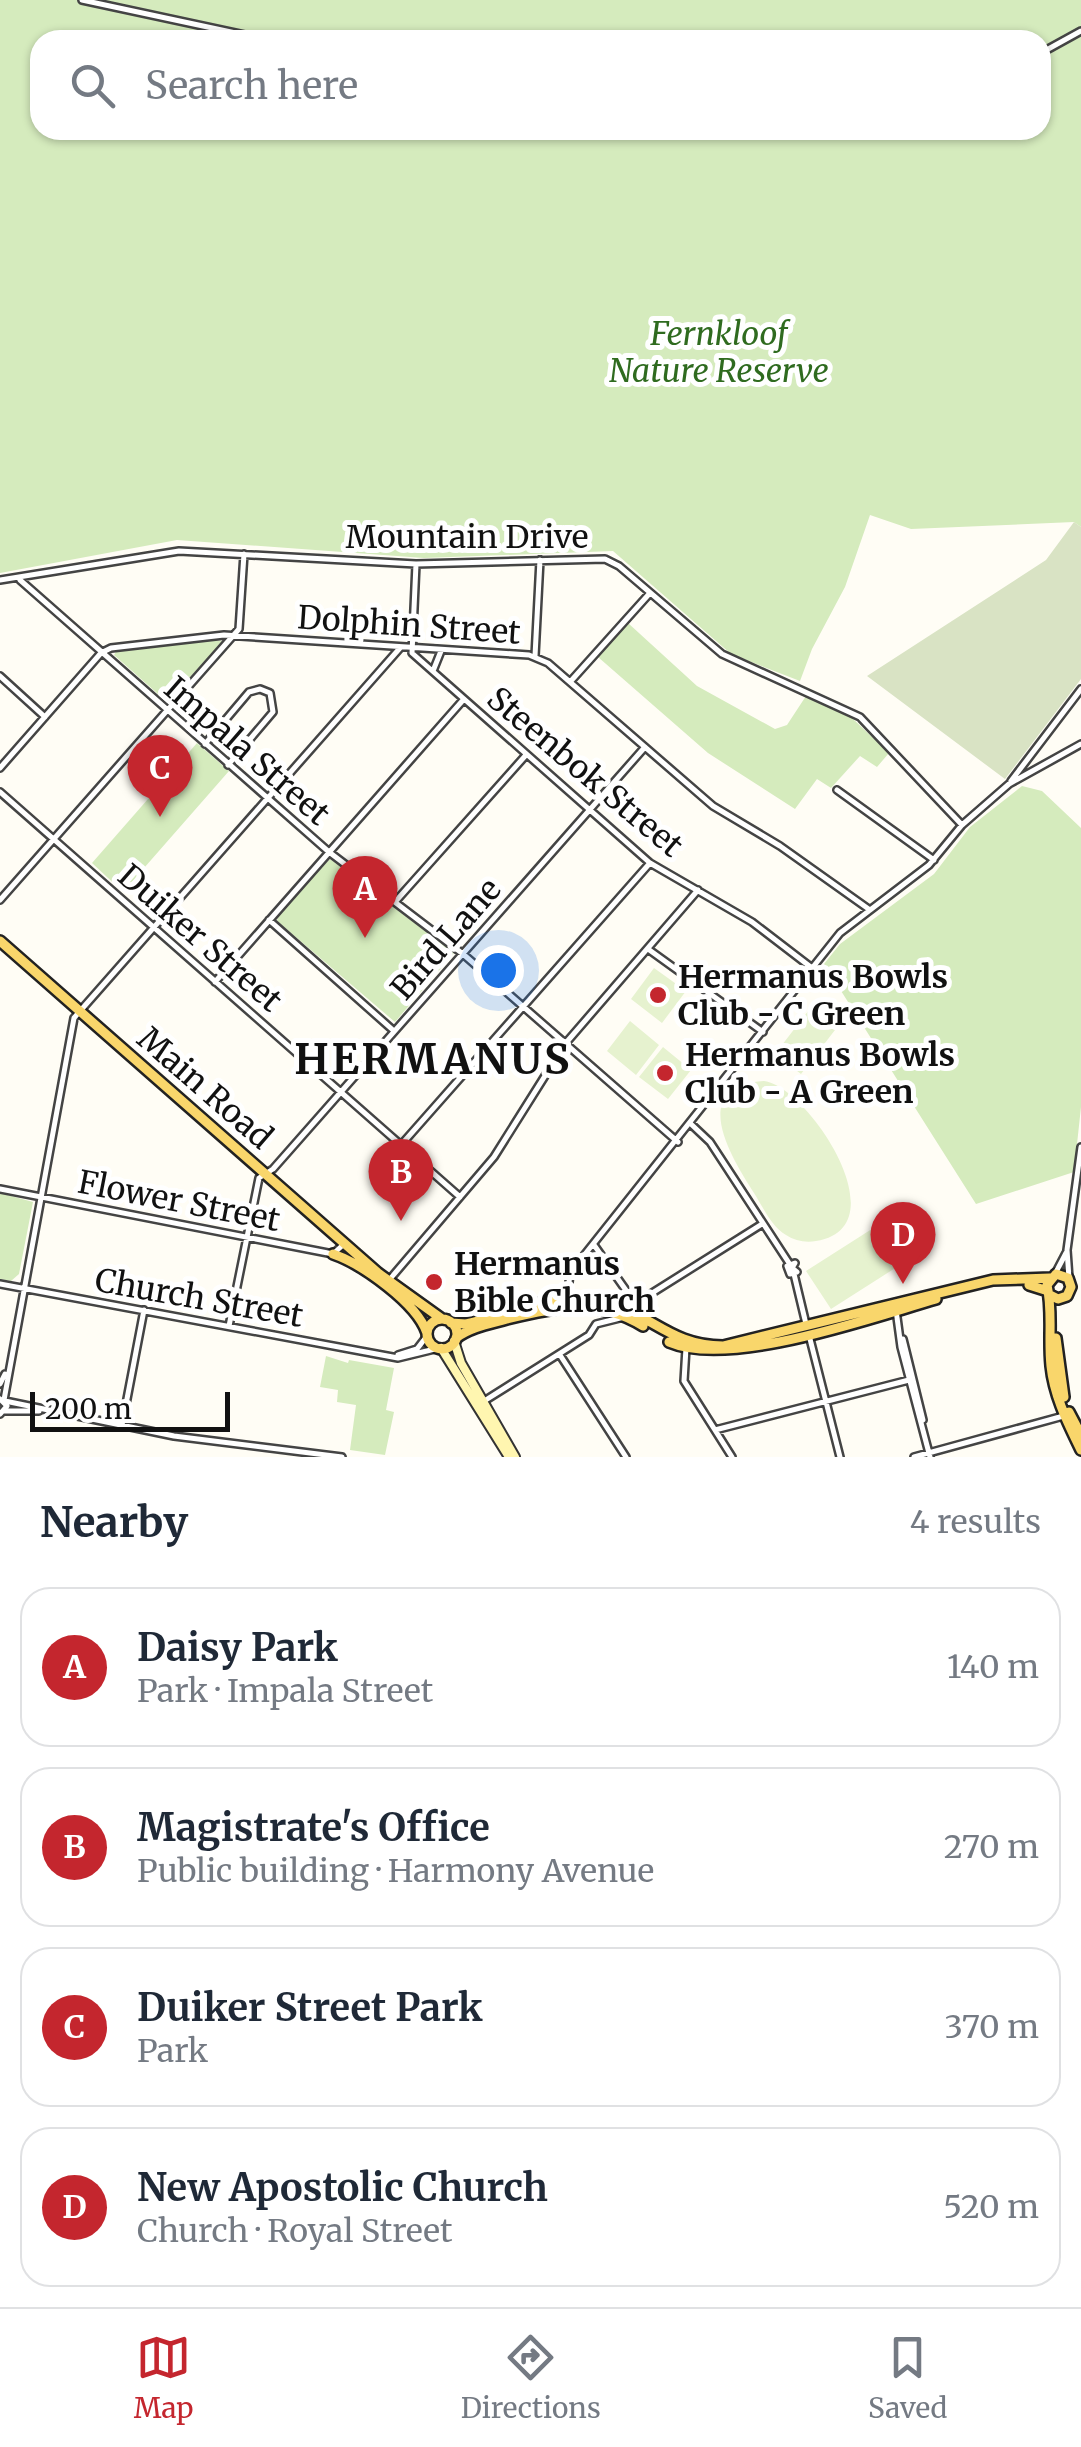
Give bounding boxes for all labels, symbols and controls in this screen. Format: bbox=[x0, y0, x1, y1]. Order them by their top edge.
search box bbox=[30, 30, 1051, 140]
icon: search bbox=[65, 58, 120, 113]
text: Search here bbox=[145, 62, 358, 109]
park label: Fernkloof Nature Reserve bbox=[609, 314, 829, 391]
street label: Mountain Drive bbox=[346, 517, 588, 557]
street label: Dolphin Street bbox=[296, 597, 522, 653]
street label: Impala Street bbox=[156, 668, 338, 834]
street label: Steenbok Street bbox=[479, 679, 691, 866]
pin: C bbox=[128, 734, 192, 817]
street label: Duiker Street bbox=[110, 856, 291, 1020]
pin: A bbox=[332, 856, 398, 938]
street label: Bird Lane bbox=[382, 870, 510, 1008]
your location bbox=[473, 945, 524, 996]
place label: Hermanus Bowls Club - C Green bbox=[678, 957, 948, 1034]
marker: Hermanus Bowls Club - C Green bbox=[647, 984, 669, 1006]
street label: Main Road bbox=[129, 1019, 281, 1157]
district label: HERMANUS bbox=[294, 1033, 572, 1085]
place label: Hermanus Bowls Club - A Green bbox=[685, 1035, 955, 1112]
marker: Hermanus Bowls Club - A Green bbox=[654, 1062, 676, 1084]
pin: B bbox=[368, 1138, 434, 1221]
street label: Flower Street bbox=[74, 1162, 284, 1240]
pin: D bbox=[870, 1202, 936, 1284]
place label: Hermanus Bible Church bbox=[454, 1244, 655, 1321]
street label: Church Street bbox=[92, 1260, 307, 1336]
marker: Hermanus Bible Church bbox=[423, 1271, 445, 1293]
scale bar bbox=[30, 1387, 230, 1432]
text: 200 m bbox=[45, 1391, 132, 1427]
text: Nearby bbox=[40, 1496, 188, 1548]
text: 4 results bbox=[910, 1502, 1041, 1542]
text: Daisy Park bbox=[137, 1624, 338, 1671]
text: A bbox=[63, 1647, 86, 1687]
text: 140 m bbox=[947, 1647, 1039, 1687]
text: Park · Impala Street bbox=[137, 1671, 433, 1711]
text: Magistrate's Office bbox=[137, 1804, 490, 1851]
text: B bbox=[63, 1827, 86, 1867]
text: 270 m bbox=[944, 1827, 1039, 1867]
text: Public building · Harmony Avenue bbox=[137, 1851, 654, 1891]
text: Duiker Street Park bbox=[137, 1984, 483, 2031]
text: C bbox=[64, 2007, 85, 2047]
text: 370 m bbox=[944, 2007, 1039, 2047]
text: Park bbox=[137, 2031, 208, 2071]
text: New Apostolic Church bbox=[137, 2164, 548, 2211]
text: D bbox=[62, 2187, 87, 2227]
text: 520 m bbox=[943, 2187, 1039, 2227]
text: Church · Royal Street bbox=[137, 2211, 452, 2251]
tab: Map bbox=[134, 2330, 193, 2426]
tab: Directions bbox=[461, 2330, 601, 2426]
tab: Saved bbox=[868, 2330, 947, 2426]

